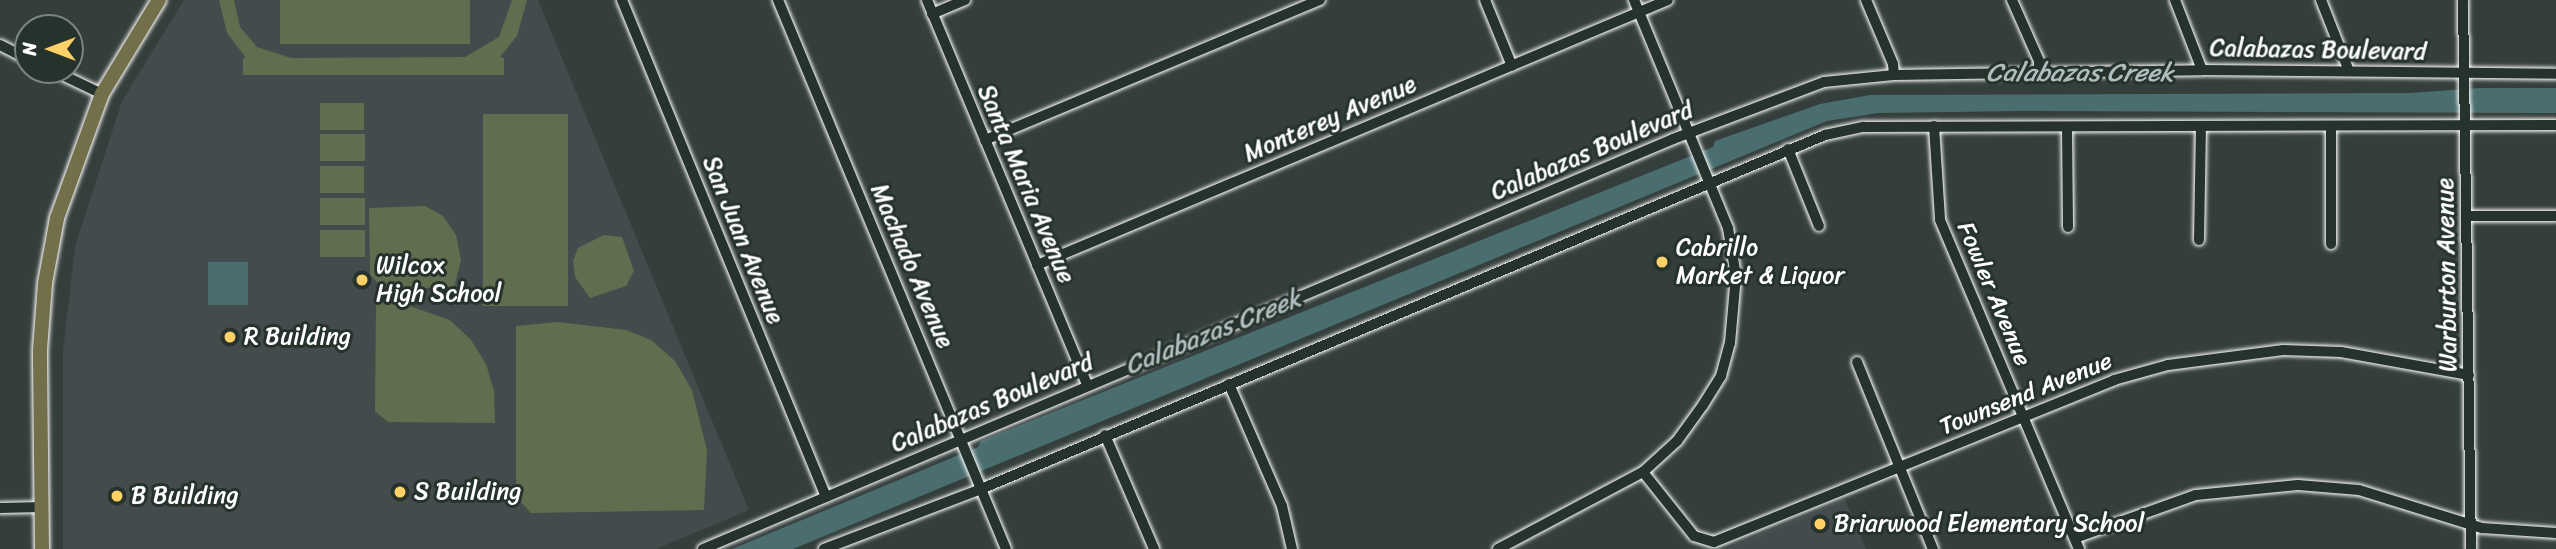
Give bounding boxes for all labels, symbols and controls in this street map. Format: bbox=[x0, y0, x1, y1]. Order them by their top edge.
north arrow bbox=[14, 14, 84, 84]
street label: Calabazas Boulevard bbox=[2210, 34, 2426, 66]
text: N bbox=[13, 42, 46, 56]
water label: Calabazas Creek bbox=[1986, 57, 2174, 89]
street label: Monterey Avenue bbox=[1240, 70, 1420, 168]
street label: Santa Maria Avenue bbox=[971, 81, 1081, 287]
street label: Calabazas Boulevard bbox=[1487, 96, 1697, 206]
street label: San Juan Avenue bbox=[696, 152, 790, 328]
street label: Warburton Avenue bbox=[2431, 178, 2463, 372]
street label: Machado Avenue bbox=[864, 180, 960, 352]
street label: Fowler Avenue bbox=[1951, 218, 2037, 370]
place label: Cabrillo Market & Liquor bbox=[1676, 234, 1844, 290]
place label: Wilcox High School bbox=[376, 252, 501, 308]
marker: Cabrillo Market & Liquor bbox=[1654, 254, 1670, 270]
marker: Wilcox High School bbox=[354, 272, 370, 288]
water label: Calabazas Creek bbox=[1120, 282, 1306, 382]
place label: R Building bbox=[244, 323, 351, 351]
marker: R Building bbox=[222, 329, 238, 345]
street label: Townsend Avenue bbox=[1936, 346, 2116, 442]
street label: Calabazas Boulevard bbox=[887, 348, 1097, 458]
place label: S Building bbox=[414, 478, 521, 506]
place label: B Building bbox=[131, 482, 238, 510]
marker: S Building bbox=[392, 484, 408, 500]
marker: B Building bbox=[109, 488, 125, 504]
place label: Briarwood Elementary School bbox=[1834, 510, 2145, 538]
marker: Briarwood Elementary School bbox=[1812, 516, 1828, 532]

